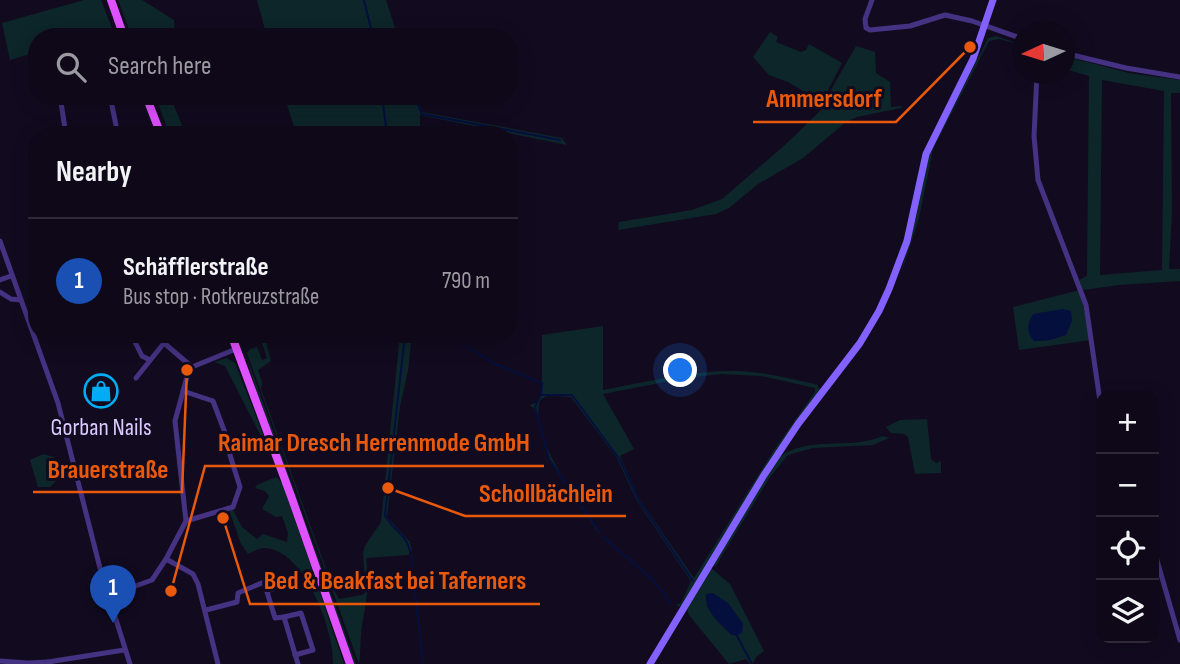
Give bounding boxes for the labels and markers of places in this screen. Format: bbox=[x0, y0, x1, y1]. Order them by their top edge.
callout: Ammersdorf bbox=[753, 75, 896, 122]
shop icon: Gorban Nails bbox=[82, 372, 120, 410]
place label: Gorban Nails bbox=[50, 413, 152, 442]
callout: Raimar Dresch Herrenmode GmbH bbox=[205, 419, 544, 466]
callout: Brauerstraße bbox=[33, 445, 182, 492]
callout: Schollbächlein bbox=[465, 469, 626, 516]
callout: Bed & Beakfast bei Taferners bbox=[250, 557, 540, 604]
pin: 1 bbox=[90, 565, 136, 623]

